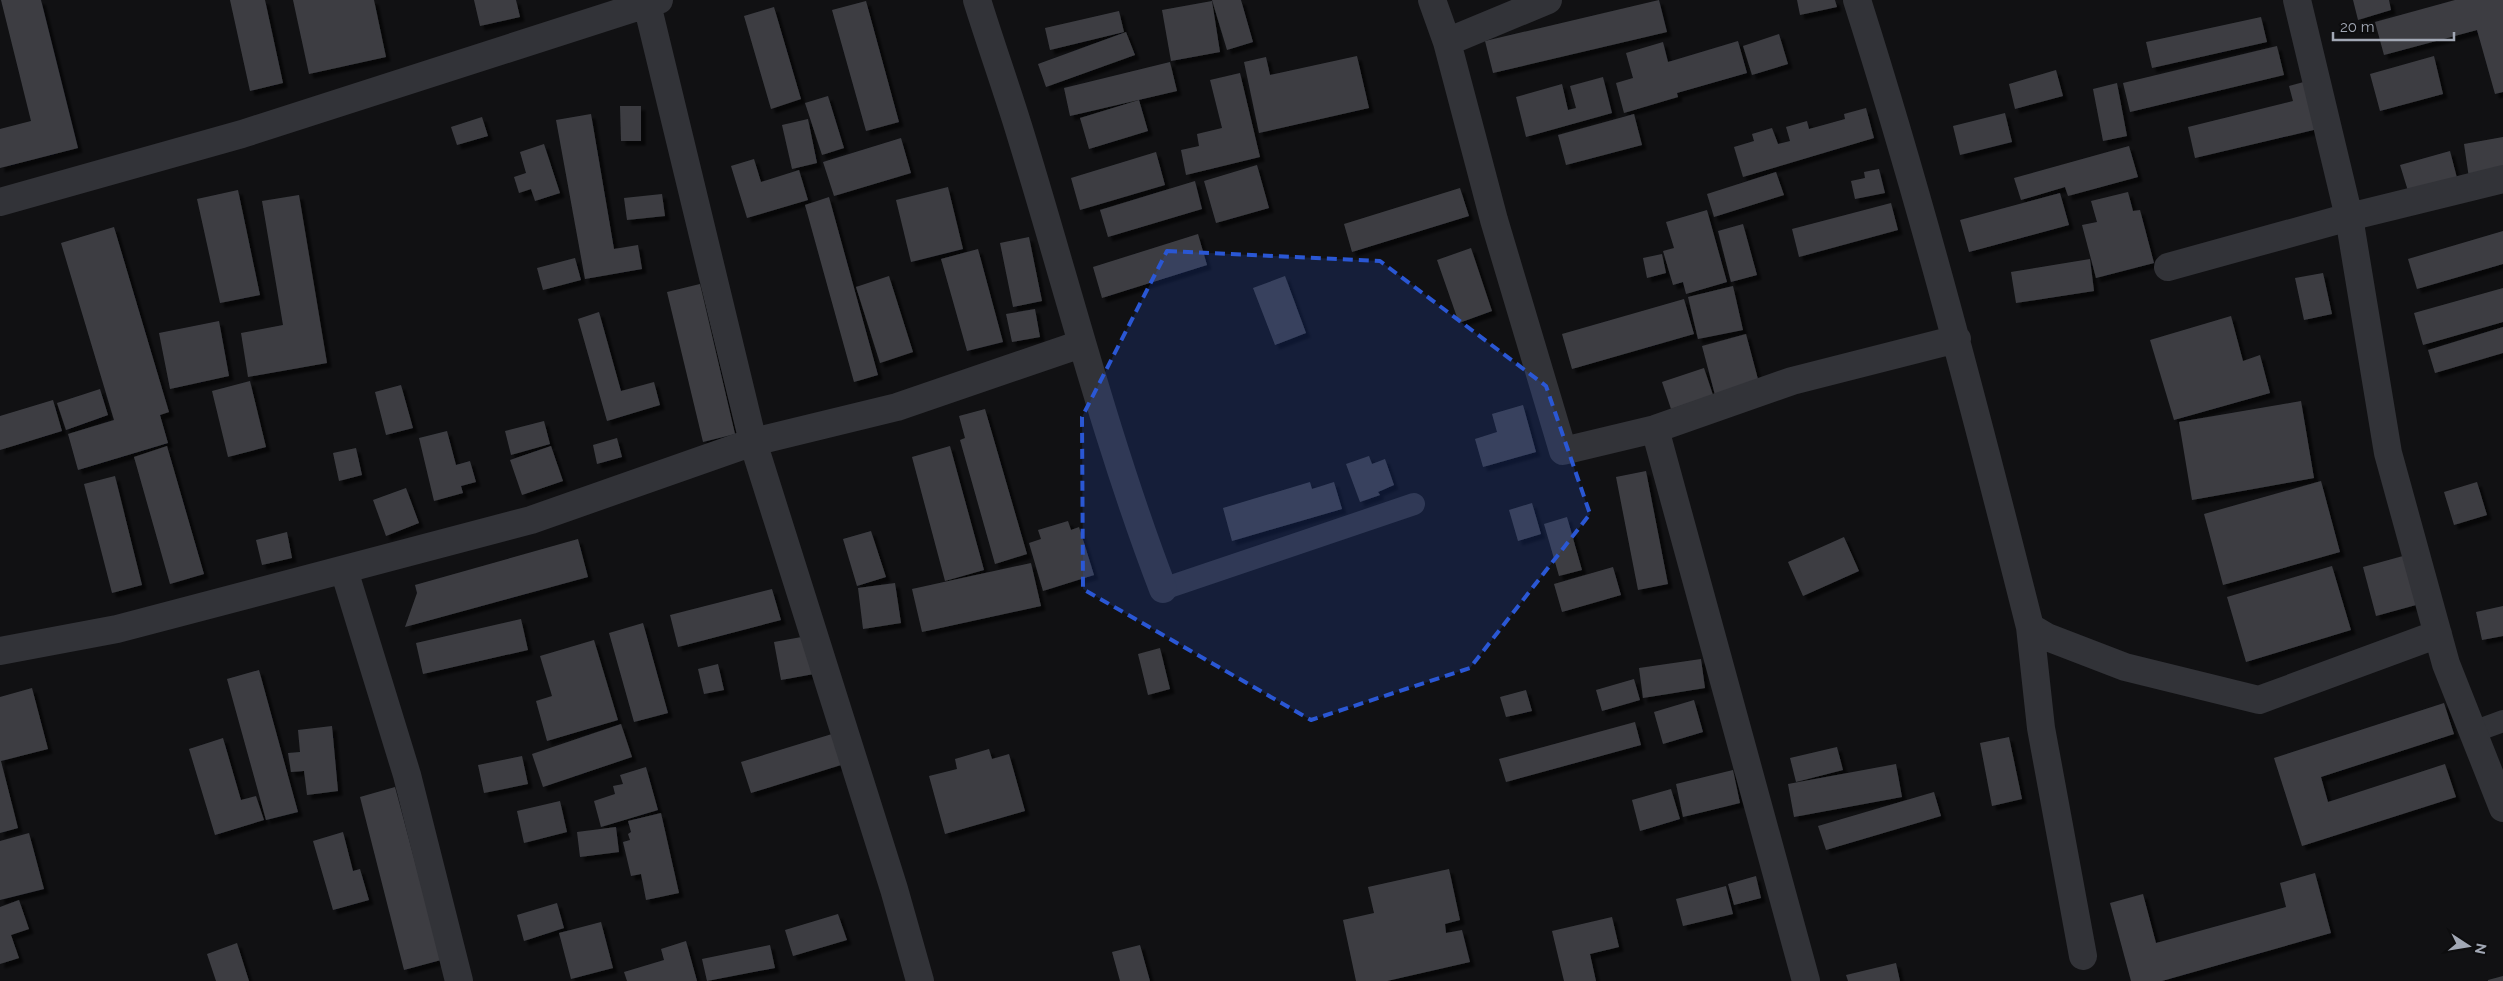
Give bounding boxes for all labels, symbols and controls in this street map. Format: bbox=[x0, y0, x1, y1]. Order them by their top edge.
scale bar bbox=[2333, 10, 2454, 42]
text: 20 m bbox=[2340, 18, 2375, 36]
north arrow bbox=[2443, 921, 2493, 971]
text: N bbox=[2472, 942, 2490, 956]

